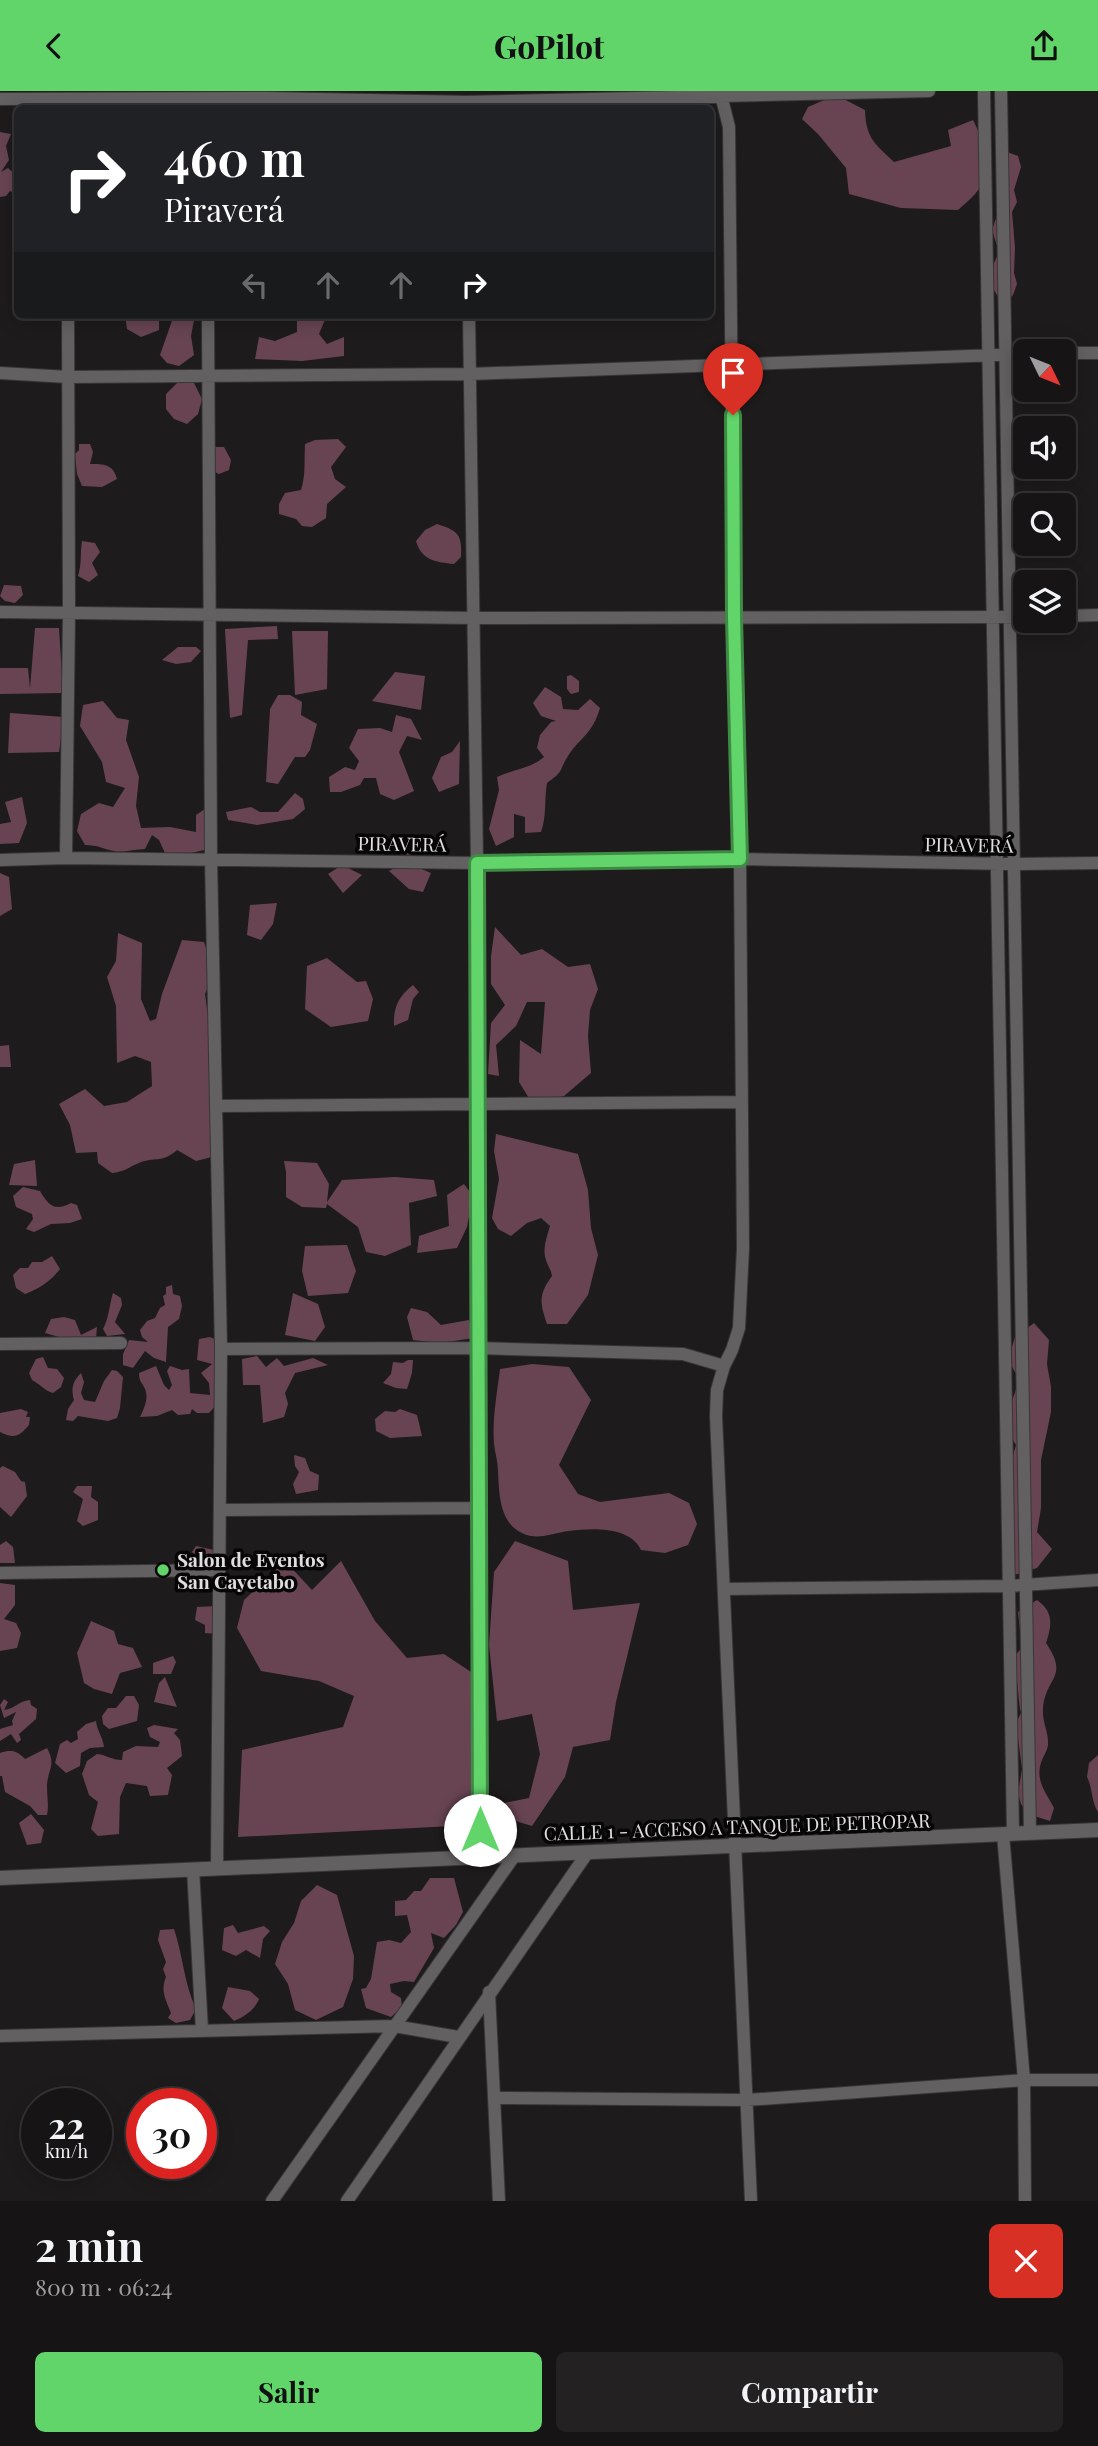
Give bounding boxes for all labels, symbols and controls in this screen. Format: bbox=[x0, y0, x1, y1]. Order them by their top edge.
text: GoPilot bbox=[494, 24, 604, 67]
icon: back bbox=[35, 27, 73, 65]
icon: share bbox=[1025, 27, 1063, 65]
text: 460 m bbox=[164, 124, 305, 189]
icon: right bbox=[49, 133, 140, 224]
text: Piraverá bbox=[164, 187, 284, 230]
icon: left bbox=[236, 266, 274, 304]
icon: ahead bbox=[309, 266, 347, 304]
icon: ahead bbox=[382, 266, 420, 304]
icon: right bbox=[455, 266, 493, 304]
north arrow bbox=[1013, 339, 1076, 403]
map controls bbox=[1013, 339, 1076, 633]
pin bbox=[703, 343, 763, 415]
icon: arrive bbox=[714, 354, 752, 392]
button: sound bbox=[1013, 416, 1076, 479]
button: search bbox=[1013, 493, 1076, 556]
button: layers bbox=[1013, 570, 1076, 633]
street label: PIRAVERÁ bbox=[357, 829, 448, 857]
street label: PIRAVERÁ bbox=[924, 830, 1015, 858]
place label: Salon de Eventos San Cayetabo bbox=[177, 1546, 325, 1594]
marker: Salon de Eventos San Cayetabo bbox=[155, 1562, 171, 1578]
position arrow bbox=[443, 1793, 517, 1867]
street label: CALLE 1 - ACCESO A TANQUE DE PETROPAR bbox=[543, 1806, 931, 1846]
speed limit sign: 30 bbox=[126, 2088, 217, 2179]
text: 22 bbox=[48, 2101, 85, 2148]
text: km/h bbox=[45, 2139, 88, 2163]
text: 2 min bbox=[35, 2217, 143, 2273]
button: close bbox=[989, 2224, 1063, 2298]
text: 800 m · 06:24 bbox=[35, 2271, 172, 2302]
button: Salir bbox=[35, 2352, 542, 2432]
button: Compartir bbox=[556, 2352, 1063, 2432]

